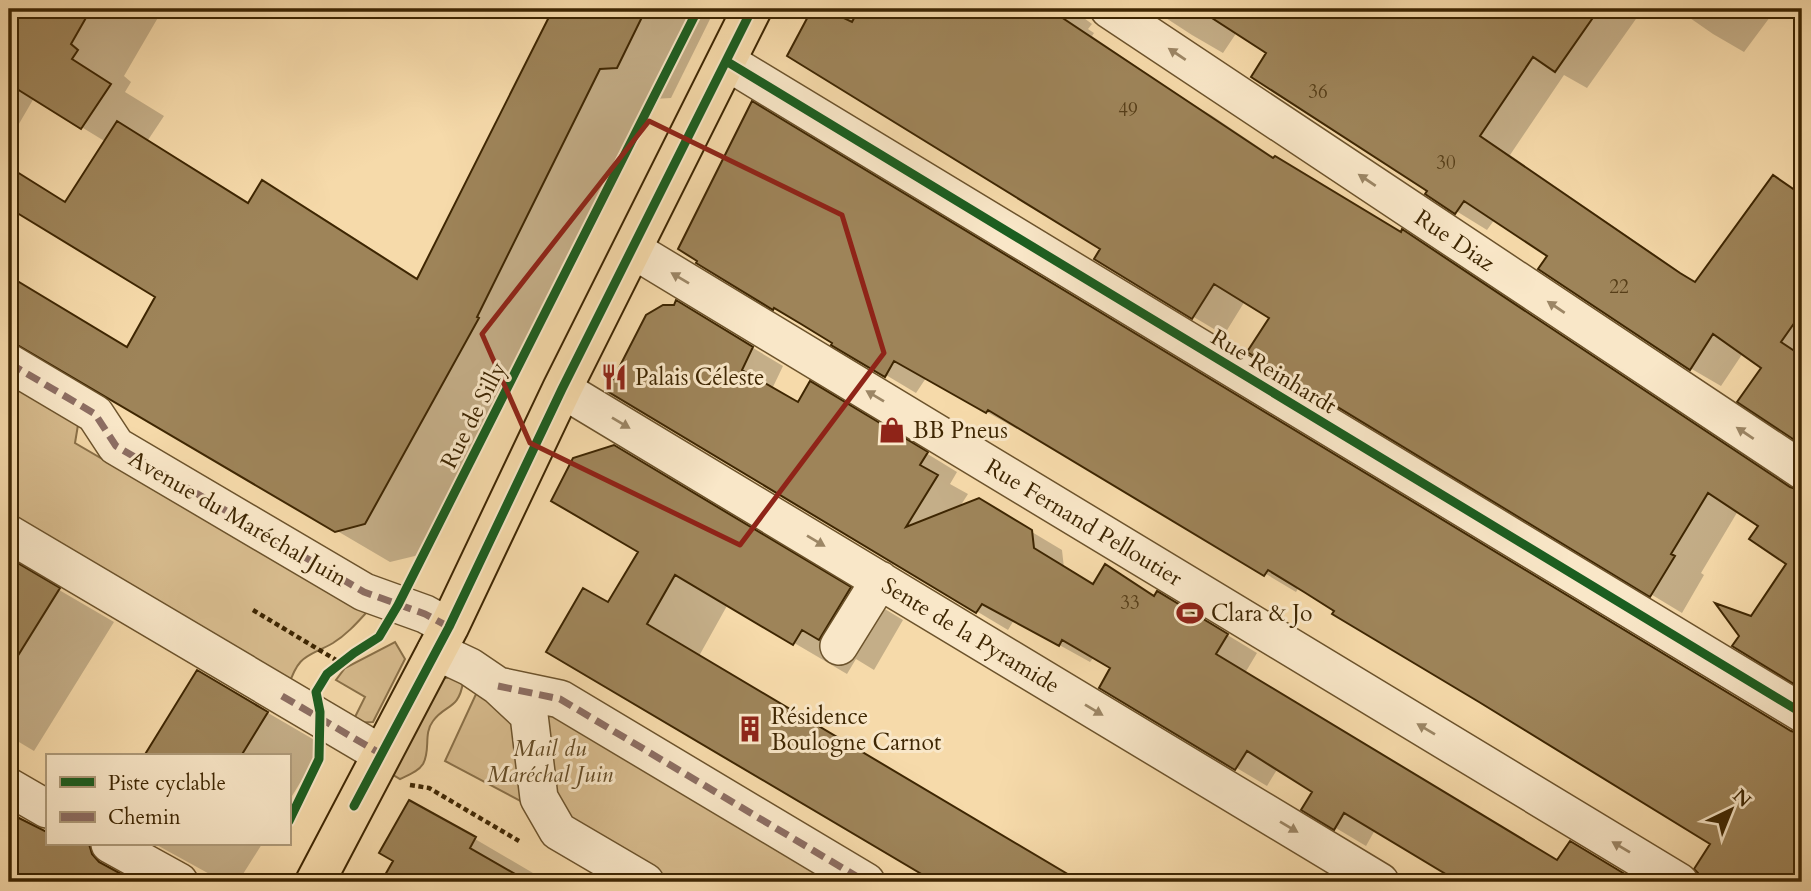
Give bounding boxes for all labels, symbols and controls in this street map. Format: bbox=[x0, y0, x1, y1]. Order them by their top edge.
one-way arrow bbox=[1167, 48, 1187, 61]
house number: 36 bbox=[1308, 79, 1328, 105]
house number: 49 bbox=[1118, 97, 1138, 123]
house number: 30 bbox=[1436, 150, 1456, 176]
one-way arrow bbox=[1357, 174, 1376, 187]
street label: Rue Diaz bbox=[1409, 202, 1501, 279]
one-way arrow bbox=[671, 271, 690, 284]
house number: 22 bbox=[1609, 274, 1629, 300]
one-way arrow bbox=[1546, 300, 1566, 313]
street label: Rue Reinhardt bbox=[1205, 322, 1342, 421]
street label: Rue de Silly bbox=[433, 357, 514, 474]
restaurant icon: Palais Céleste bbox=[599, 362, 629, 392]
place label: Palais Céleste bbox=[635, 362, 764, 393]
one-way arrow bbox=[866, 389, 885, 402]
shop icon: BB Pneus bbox=[877, 415, 907, 445]
place label: BB Pneus bbox=[913, 415, 1008, 446]
one-way arrow bbox=[611, 417, 630, 430]
one-way arrow bbox=[1736, 426, 1755, 439]
street label: Avenue du Maréchal Juin bbox=[123, 443, 353, 594]
street label: Rue Fernand Pelloutier bbox=[979, 451, 1189, 594]
one-way arrow bbox=[806, 535, 825, 547]
street label: Sente de la Pyramide bbox=[876, 570, 1065, 701]
house number: 33 bbox=[1120, 590, 1140, 616]
sports icon: Clara & Jo bbox=[1175, 598, 1205, 628]
place label: Clara & Jo bbox=[1211, 598, 1312, 629]
place label: Résidence Boulogne Carnot bbox=[771, 701, 941, 758]
one-way arrow bbox=[1085, 703, 1104, 716]
building icon: Résidence Boulogne Carnot bbox=[735, 714, 765, 744]
one-way arrow bbox=[1416, 723, 1435, 735]
park label: Mail du Maréchal Juin bbox=[487, 733, 614, 790]
legend bbox=[46, 754, 290, 846]
text: Piste cyclable bbox=[108, 769, 226, 798]
north arrow bbox=[1696, 776, 1766, 846]
text: N bbox=[1727, 783, 1757, 814]
text: Chemin bbox=[108, 803, 181, 832]
one-way arrow bbox=[1279, 821, 1298, 833]
one-way arrow bbox=[1611, 841, 1630, 853]

